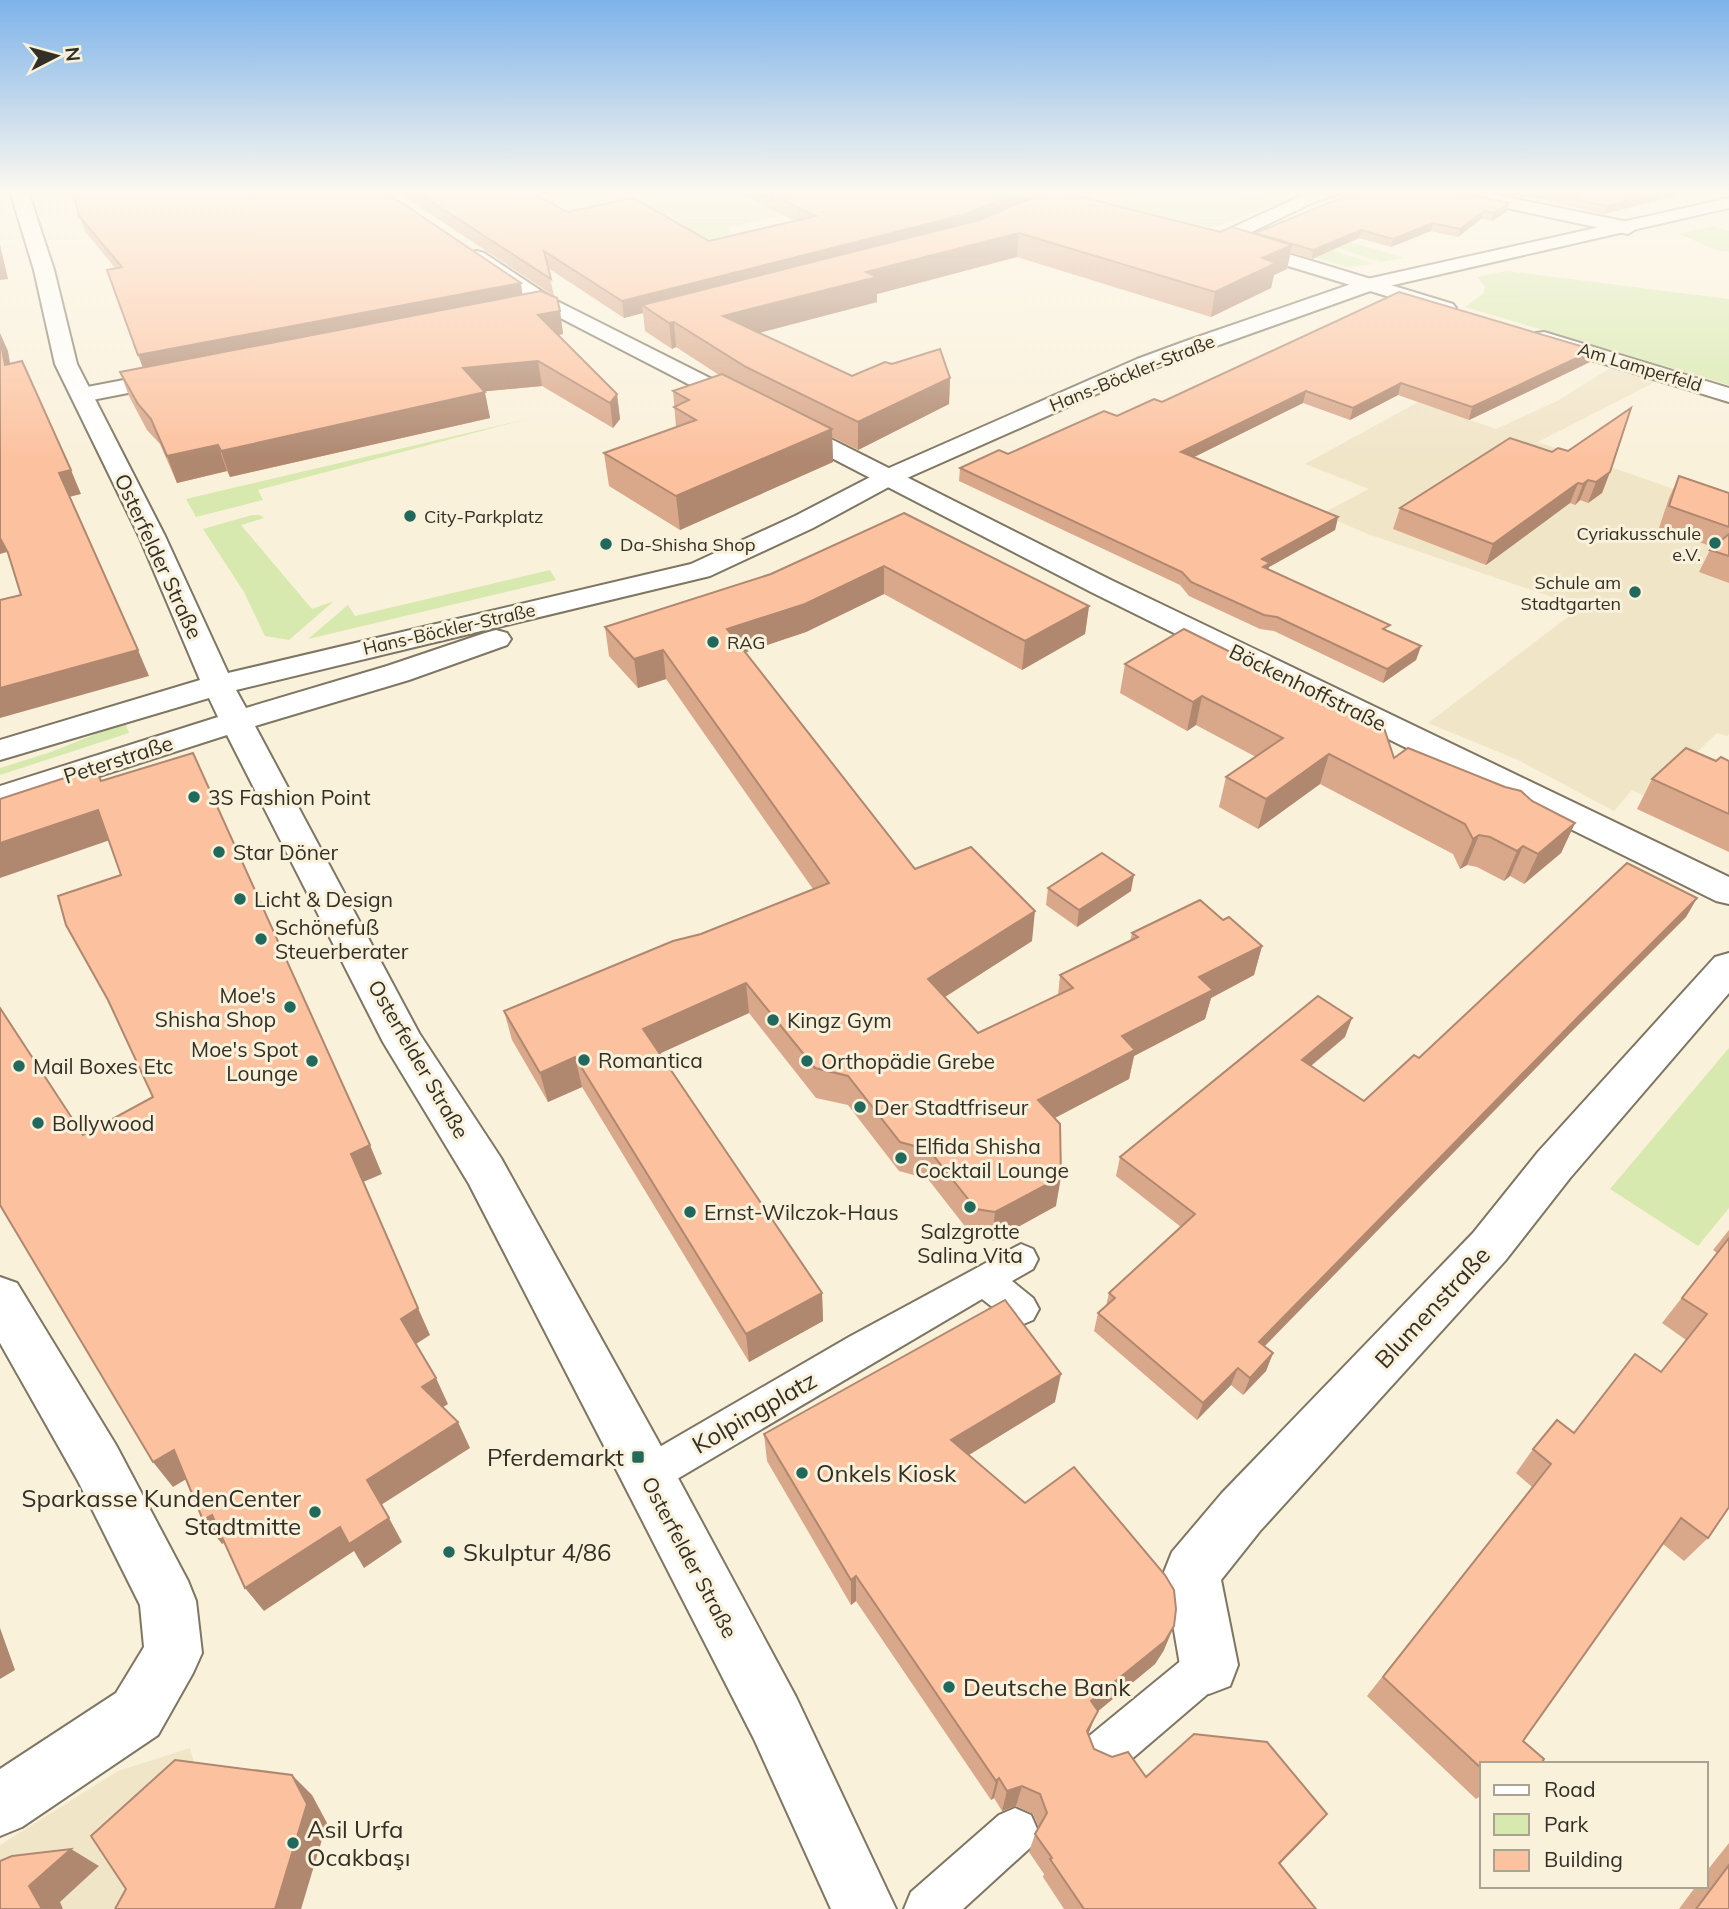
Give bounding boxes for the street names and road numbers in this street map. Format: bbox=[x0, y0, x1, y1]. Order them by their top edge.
street label: Hans-Böckler-Straße bbox=[1046, 329, 1218, 417]
street label: Am Lamperfeld bbox=[1575, 337, 1705, 397]
street label: Osterfelder Straße bbox=[109, 469, 209, 643]
street label: Hans-Böckler-Straße bbox=[361, 598, 537, 660]
street label: Böckenhoffstraße bbox=[1225, 638, 1391, 736]
street label: Peterstraße bbox=[60, 729, 176, 789]
street label: Osterfelder Straße bbox=[363, 975, 475, 1143]
street label: Blumenstraße bbox=[1368, 1240, 1496, 1374]
street label: Kolpingplatz bbox=[687, 1364, 821, 1460]
street label: Osterfelder Straße bbox=[637, 1472, 743, 1642]

